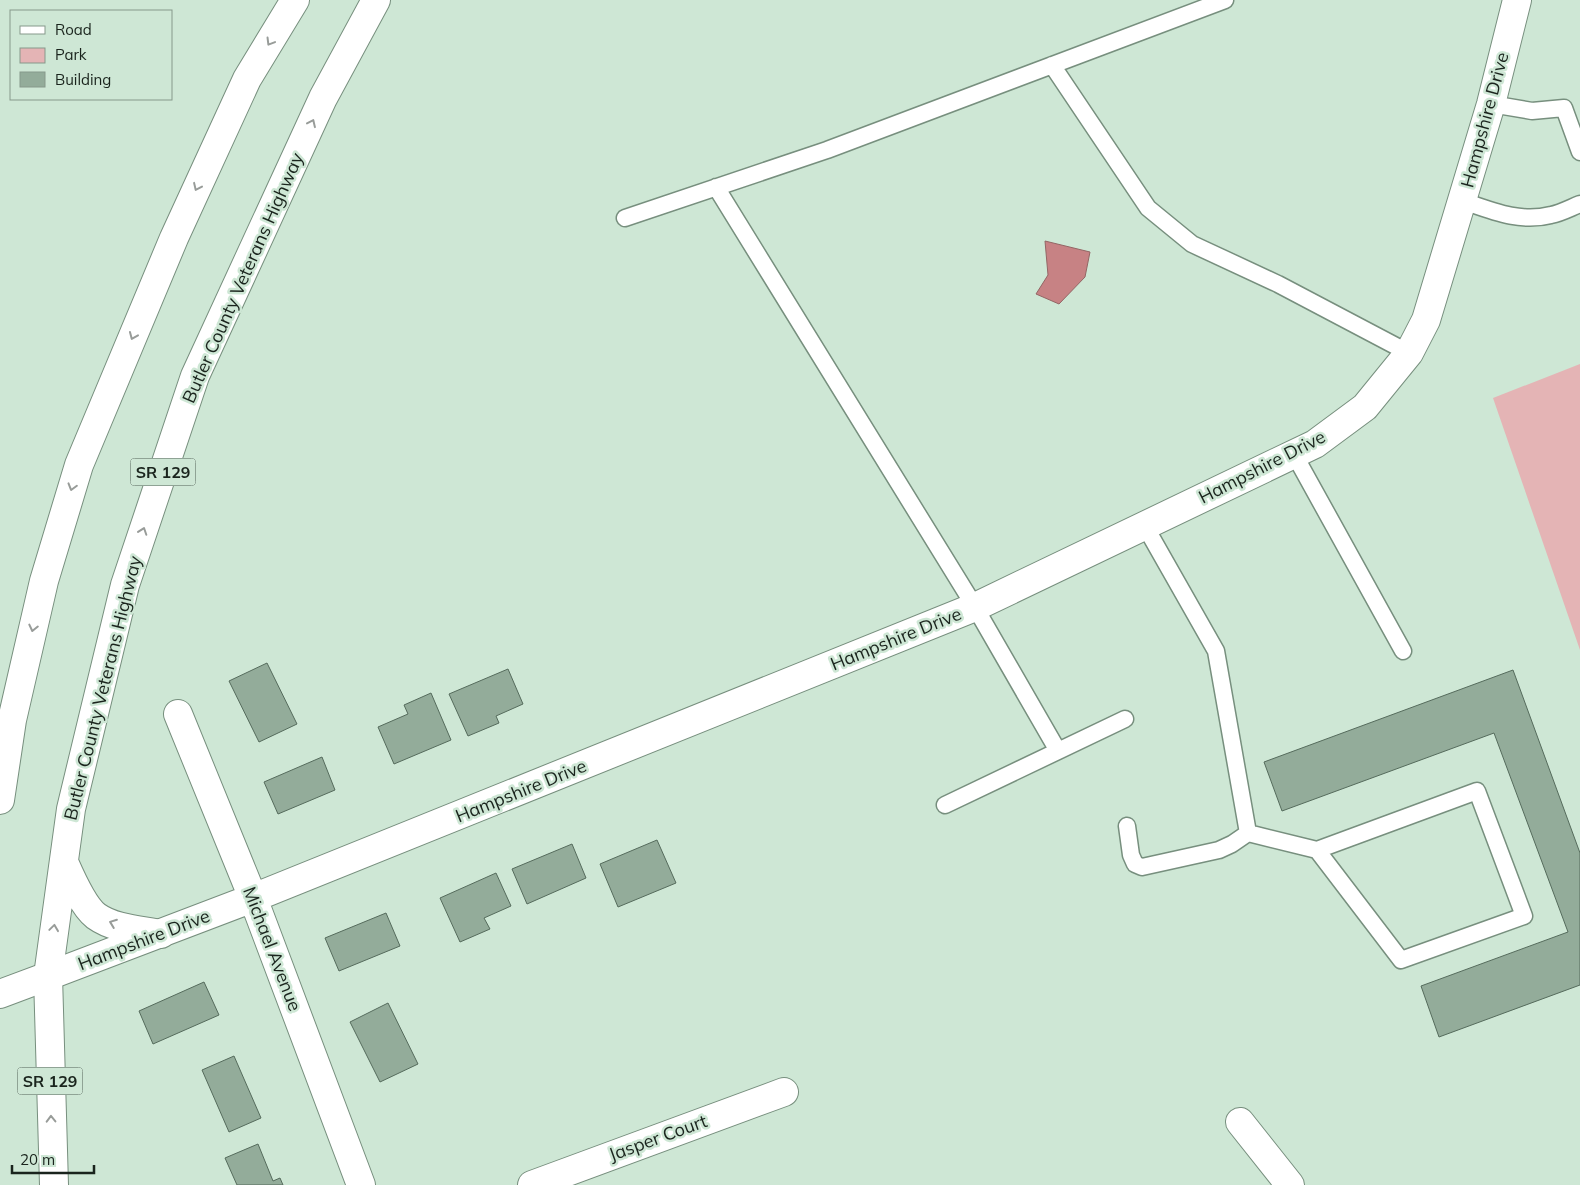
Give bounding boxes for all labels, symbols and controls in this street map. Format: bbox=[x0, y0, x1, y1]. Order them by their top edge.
legend bbox=[10, 10, 172, 100]
text: Road bbox=[55, 20, 92, 39]
one-way arrow bbox=[266, 36, 276, 45]
text: Park bbox=[55, 45, 87, 64]
street label: Hampshire Drive bbox=[1455, 50, 1514, 190]
text: Building bbox=[55, 70, 111, 89]
one-way arrow bbox=[305, 119, 316, 128]
street label: Butler County Veterans Highway bbox=[177, 149, 308, 407]
one-way arrow bbox=[193, 182, 204, 191]
one-way arrow bbox=[128, 331, 139, 340]
street label: Hampshire Drive bbox=[1194, 425, 1329, 508]
road number: SR 129 bbox=[130, 458, 196, 486]
one-way arrow bbox=[68, 482, 78, 490]
one-way arrow bbox=[137, 527, 147, 536]
street label: Butler County Veterans Highway bbox=[59, 553, 147, 822]
street label: Hampshire Drive bbox=[827, 602, 965, 675]
one-way arrow bbox=[28, 624, 39, 633]
street label: Hampshire Drive bbox=[452, 754, 590, 827]
street label: Michael Avenue bbox=[238, 883, 307, 1014]
street label: Hampshire Drive bbox=[75, 904, 213, 975]
one-way arrow bbox=[109, 919, 118, 929]
one-way arrow bbox=[49, 924, 59, 932]
road number: SR 129 bbox=[18, 1068, 82, 1094]
street label: Jasper Court bbox=[605, 1109, 710, 1166]
one-way arrow bbox=[45, 1115, 56, 1123]
scale bar bbox=[12, 1142, 95, 1174]
text: 20 m bbox=[20, 1150, 55, 1169]

